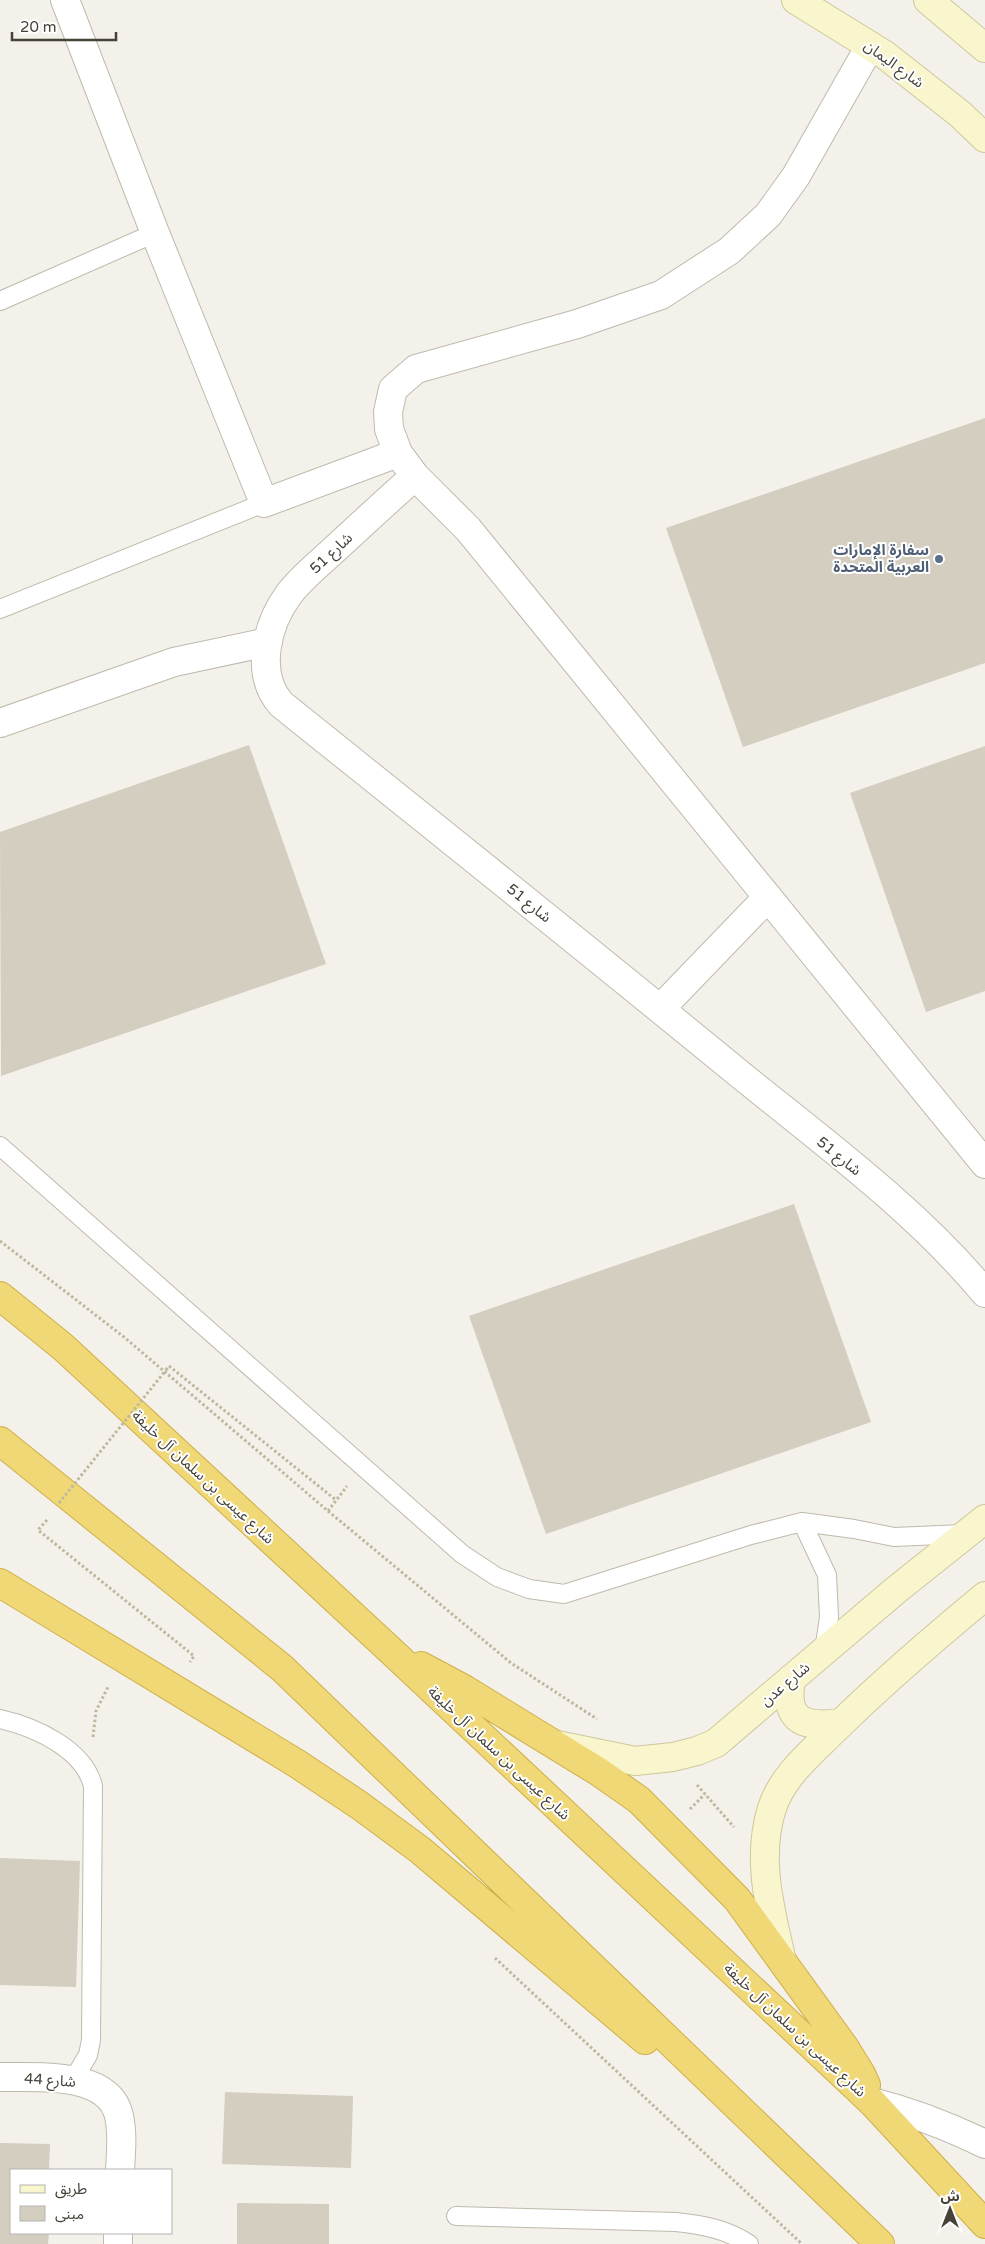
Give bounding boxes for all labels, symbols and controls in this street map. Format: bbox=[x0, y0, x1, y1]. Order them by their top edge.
scale bar bbox=[12, 10, 116, 42]
text: 20 m bbox=[20, 18, 57, 36]
street label: شارع اليمان bbox=[859, 36, 928, 94]
street label: شارع 51 bbox=[306, 529, 358, 580]
place label: سفارة الإمارات العربية المتحدة bbox=[833, 541, 929, 576]
marker: سفارة الإمارات العربية المتحدة bbox=[933, 553, 945, 565]
street label: شارع 51 bbox=[501, 880, 555, 929]
street label: شارع 51 bbox=[811, 1133, 865, 1182]
street label: شارع عيسى بن سلمان آل خليفة bbox=[126, 1406, 278, 1550]
street label: شارع عدن bbox=[757, 1658, 815, 1712]
street label: شارع عيسى بن سلمان آل خليفة bbox=[422, 1682, 574, 1826]
street label: شارع عيسى بن سلمان آل خليفة bbox=[718, 1959, 870, 2103]
street label: شارع 44 bbox=[23, 2069, 77, 2094]
legend bbox=[10, 2169, 172, 2234]
text: طريق bbox=[55, 2180, 87, 2199]
north arrow bbox=[925, 2184, 975, 2234]
text: ش bbox=[940, 2188, 960, 2205]
text: مبنى bbox=[55, 2205, 84, 2223]

